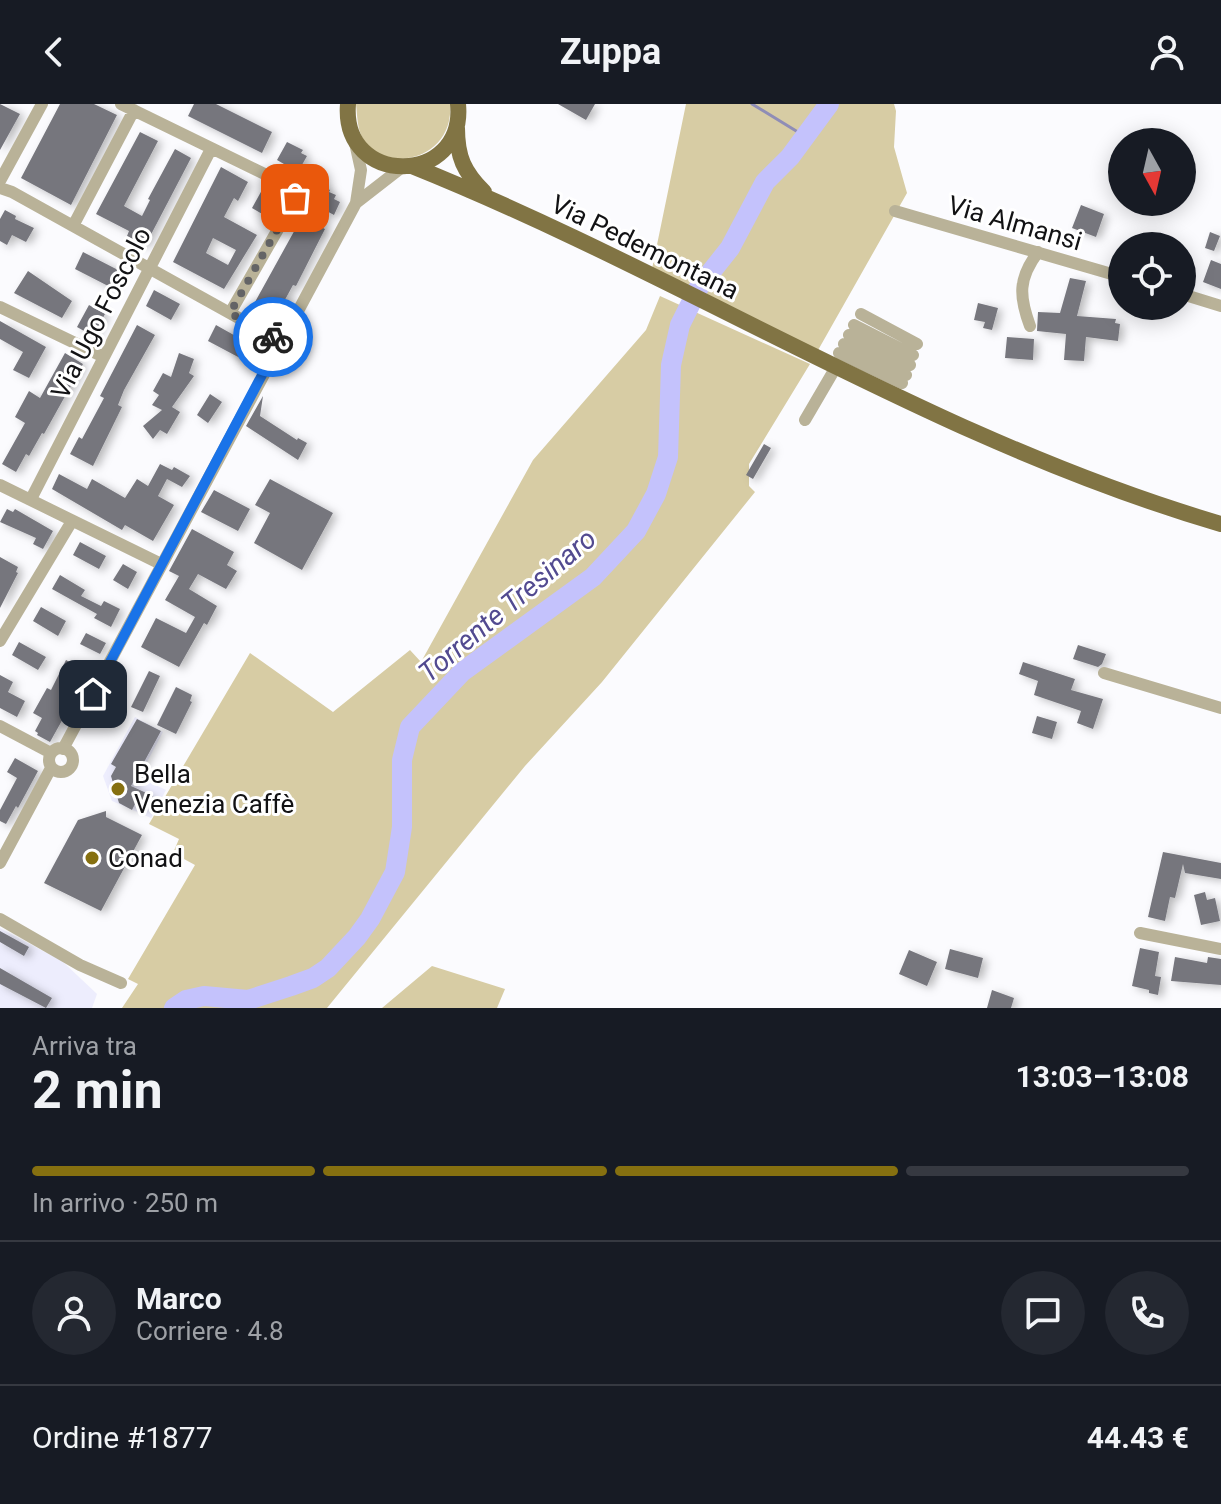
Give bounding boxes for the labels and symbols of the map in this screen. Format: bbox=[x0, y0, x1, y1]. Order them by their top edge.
north arrow bbox=[1108, 128, 1196, 216]
pin bbox=[261, 164, 329, 232]
street label: Via Pedemontana bbox=[546, 189, 744, 305]
street label: Via Almansi bbox=[945, 190, 1085, 256]
street label: Via Ugo Foscolo bbox=[45, 222, 157, 404]
courier bbox=[233, 297, 313, 377]
water label: Torrente Tresinaro bbox=[412, 522, 603, 689]
pin bbox=[59, 660, 127, 728]
place label: Bella Venezia Caffè bbox=[134, 759, 294, 819]
marker: Bella Venezia Caffè bbox=[109, 780, 127, 798]
place label: Conad bbox=[108, 843, 183, 873]
marker: Conad bbox=[83, 849, 101, 867]

